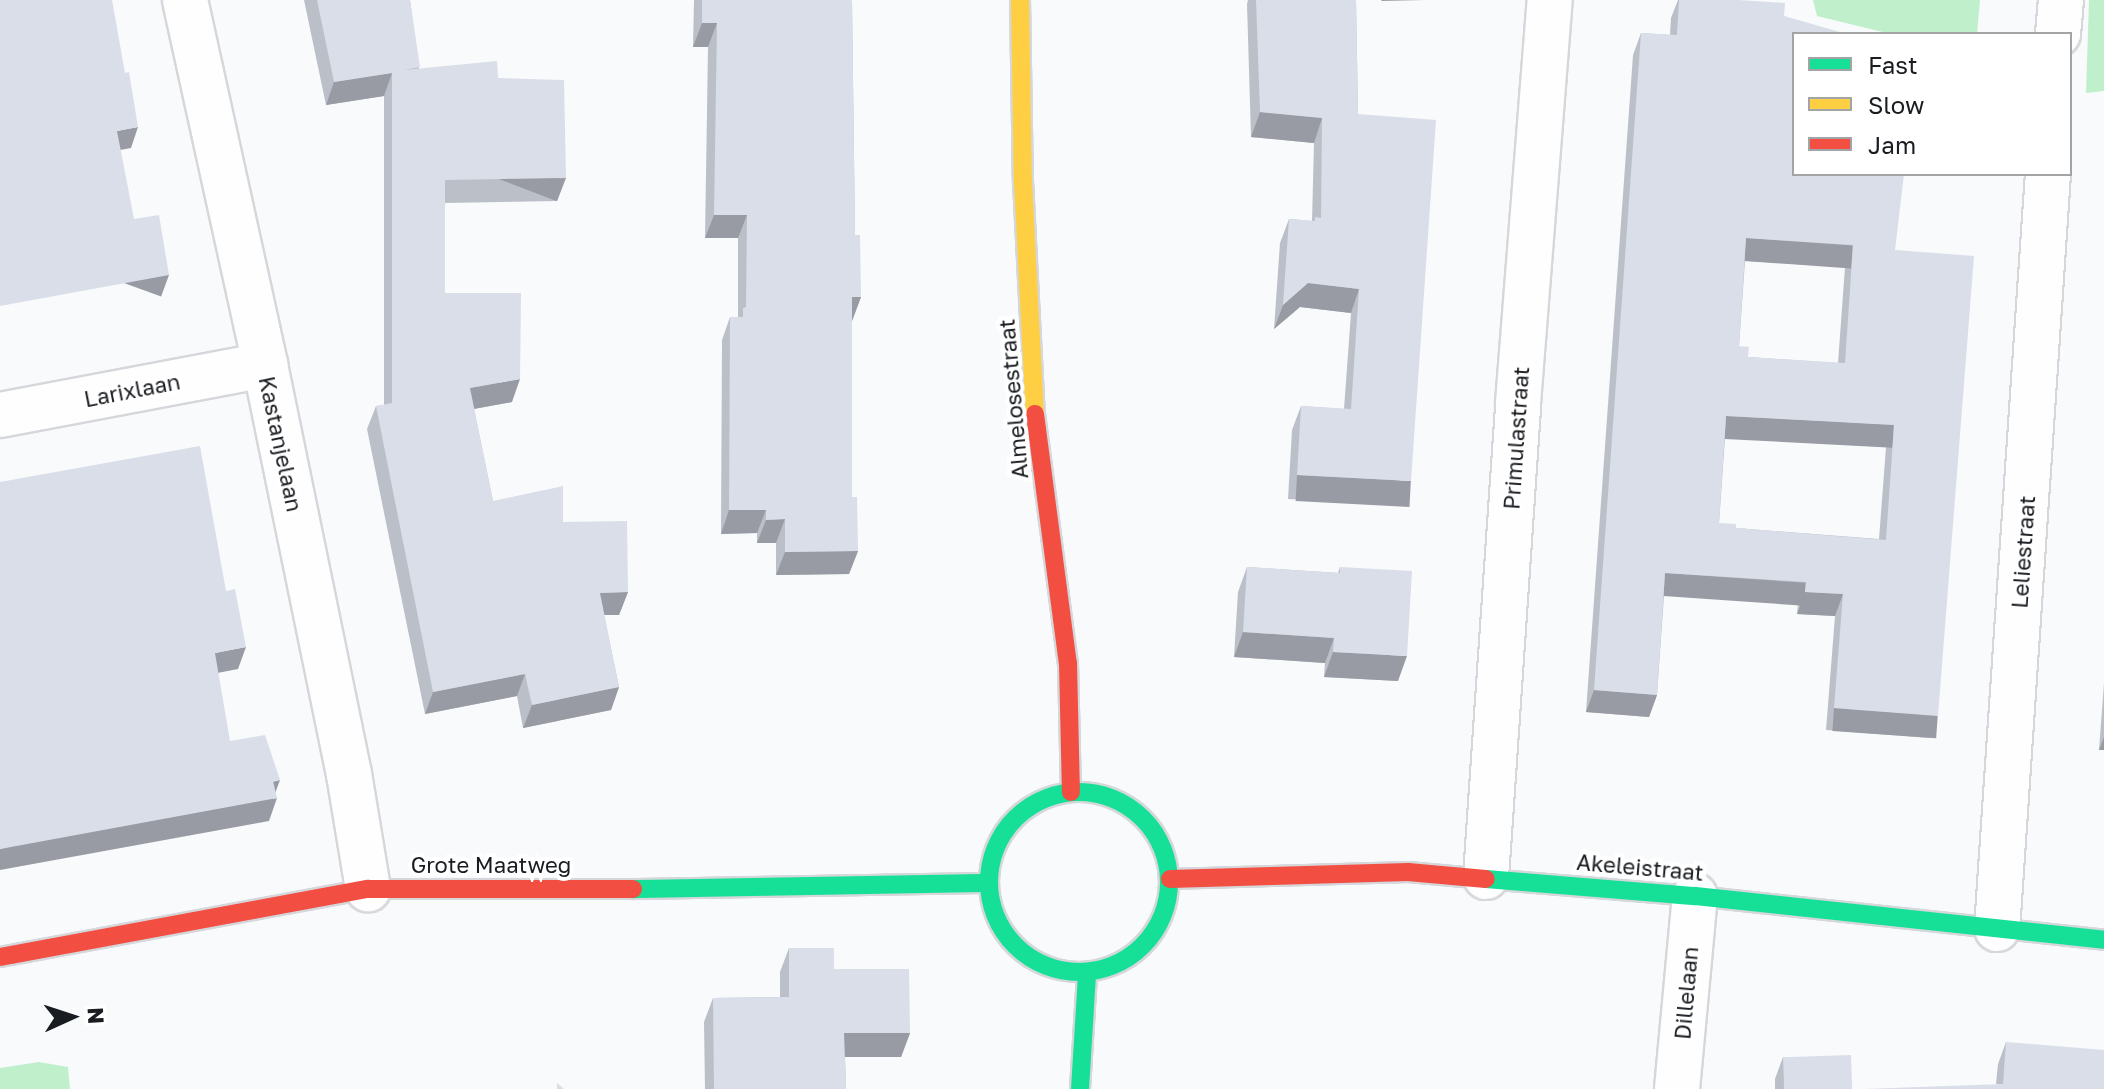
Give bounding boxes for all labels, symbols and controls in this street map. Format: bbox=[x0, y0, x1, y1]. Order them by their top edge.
legend bbox=[1792, 32, 2072, 176]
text: Fast bbox=[1868, 50, 1918, 79]
text: Slow bbox=[1868, 90, 1924, 119]
text: Jam bbox=[1868, 130, 1916, 159]
street label: Almelosestraat bbox=[993, 318, 1033, 480]
street label: Primulastraat bbox=[1498, 366, 1534, 510]
street label: Larixlaan bbox=[82, 368, 182, 412]
street label: Kastanjelaan bbox=[254, 374, 308, 514]
street label: Leliestraat bbox=[2006, 495, 2040, 609]
street label: Akeleistraat bbox=[1575, 848, 1705, 886]
street label: Grote Maatweg bbox=[411, 852, 571, 878]
street label: Dillelaan bbox=[1669, 945, 1703, 1041]
north arrow bbox=[32, 977, 112, 1057]
text: N bbox=[83, 1007, 110, 1025]

